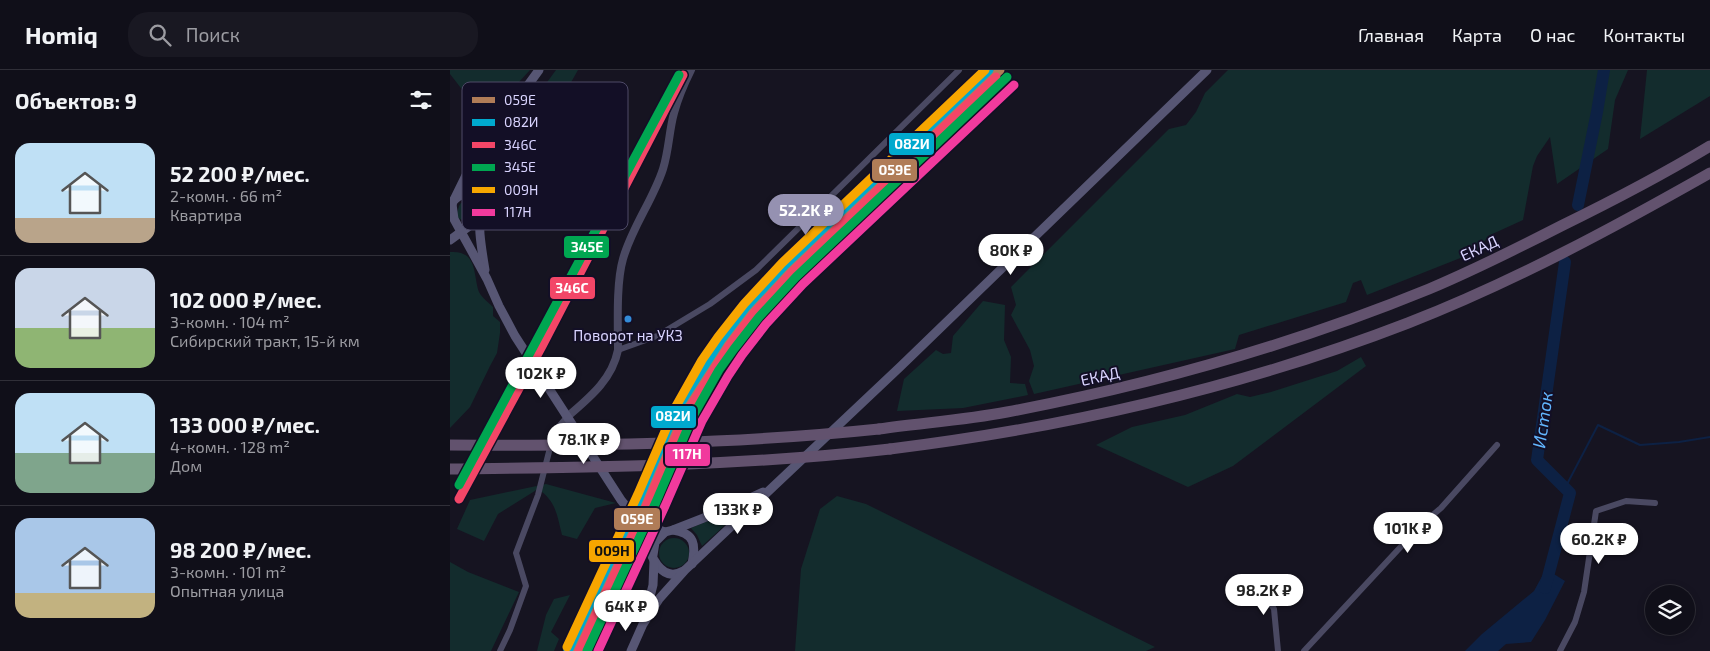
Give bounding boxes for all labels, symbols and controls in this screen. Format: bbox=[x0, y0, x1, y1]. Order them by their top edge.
search box bbox=[128, 12, 478, 57]
text: Homiq bbox=[25, 20, 98, 49]
icon: search bbox=[146, 21, 174, 49]
text: Поиск bbox=[186, 23, 240, 46]
text: Главная bbox=[1358, 24, 1424, 46]
text: Карта bbox=[1452, 24, 1502, 46]
text: О нас bbox=[1530, 24, 1575, 46]
text: Контакты bbox=[1603, 24, 1685, 46]
legend bbox=[462, 82, 628, 230]
icon: filters bbox=[407, 86, 435, 114]
text: Объектов: 9 bbox=[15, 88, 137, 113]
text: 059Е bbox=[504, 91, 536, 108]
text: 082И bbox=[504, 113, 538, 130]
line badge: 082И bbox=[888, 132, 935, 156]
text: 082И bbox=[894, 135, 930, 152]
text: 346С bbox=[504, 136, 536, 153]
text: 345Е bbox=[504, 158, 536, 175]
line badge: 059Е bbox=[871, 158, 918, 182]
text: 52 200 ₽/мес. bbox=[170, 161, 310, 186]
text: 059Е bbox=[879, 161, 911, 178]
icon: home bbox=[55, 163, 115, 223]
text: 009Н bbox=[504, 181, 538, 198]
text: 2-комн. · 66 m² bbox=[170, 186, 282, 205]
pin: 52.2K ₽ bbox=[760, 194, 852, 236]
text: 52.2K ₽ bbox=[779, 200, 833, 219]
text: 117Н bbox=[504, 203, 532, 220]
text: Квартира bbox=[170, 205, 242, 224]
street label: ЕКАД bbox=[1457, 231, 1501, 265]
pin: 80K ₽ bbox=[976, 234, 1046, 276]
line badge: 345Е bbox=[563, 235, 610, 259]
text: 345Е bbox=[571, 238, 603, 255]
text: 80K ₽ bbox=[990, 240, 1032, 259]
line badge: 346С bbox=[549, 276, 596, 300]
text: 346С bbox=[555, 279, 589, 296]
text: 102 000 ₽/мес. bbox=[170, 287, 322, 312]
icon: home bbox=[55, 288, 115, 348]
text: 3-комн. · 104 m² bbox=[170, 312, 290, 331]
marker: Поворот на УКЗ bbox=[623, 314, 633, 324]
place label: Поворот на УКЗ bbox=[573, 326, 683, 344]
text: Сибирский тракт, 15-й км bbox=[170, 331, 360, 350]
pin: 102K ₽ bbox=[500, 356, 582, 399]
street label: ЕКАД bbox=[1078, 362, 1121, 389]
text: 102K ₽ bbox=[516, 363, 566, 382]
water label: Исток bbox=[1527, 390, 1557, 449]
line badge: 082И bbox=[650, 405, 697, 429]
text: 082И bbox=[655, 407, 691, 424]
text: 133 000 ₽/мес. bbox=[170, 412, 320, 437]
icon: home bbox=[55, 413, 115, 473]
pin: 78.1K ₽ bbox=[538, 422, 630, 465]
text: 78.1K ₽ bbox=[558, 429, 610, 448]
text: 4-комн. · 128 m² bbox=[170, 437, 290, 456]
line badge: 117Н bbox=[664, 443, 711, 467]
text: 117Н bbox=[672, 445, 702, 462]
text: Дом bbox=[170, 456, 202, 475]
pin: 133K ₽ bbox=[697, 492, 779, 535]
text: 133K ₽ bbox=[714, 499, 762, 518]
line badge: 059Е bbox=[613, 507, 661, 531]
text: 059Е bbox=[621, 510, 653, 527]
pin: 101K ₽ bbox=[1367, 512, 1449, 554]
text: 101K ₽ bbox=[1385, 518, 1431, 537]
pin: 60.2K ₽ bbox=[1553, 522, 1645, 565]
text: 60.2K ₽ bbox=[1571, 529, 1627, 548]
text: 98 200 ₽/мес. bbox=[170, 537, 311, 562]
icon: home bbox=[55, 538, 115, 598]
line badge: 009Н bbox=[588, 539, 635, 563]
text: 009Н bbox=[594, 542, 630, 559]
text: 3-комн. · 101 m² bbox=[170, 562, 286, 581]
pin: 98.2K ₽ bbox=[1218, 574, 1310, 616]
text: 98.2K ₽ bbox=[1236, 580, 1292, 599]
text: Опытная улица bbox=[170, 581, 284, 600]
map controls bbox=[1645, 585, 1695, 635]
button: layers bbox=[1645, 585, 1695, 635]
pin: 64K ₽ bbox=[591, 590, 661, 632]
text: 64K ₽ bbox=[605, 596, 647, 615]

